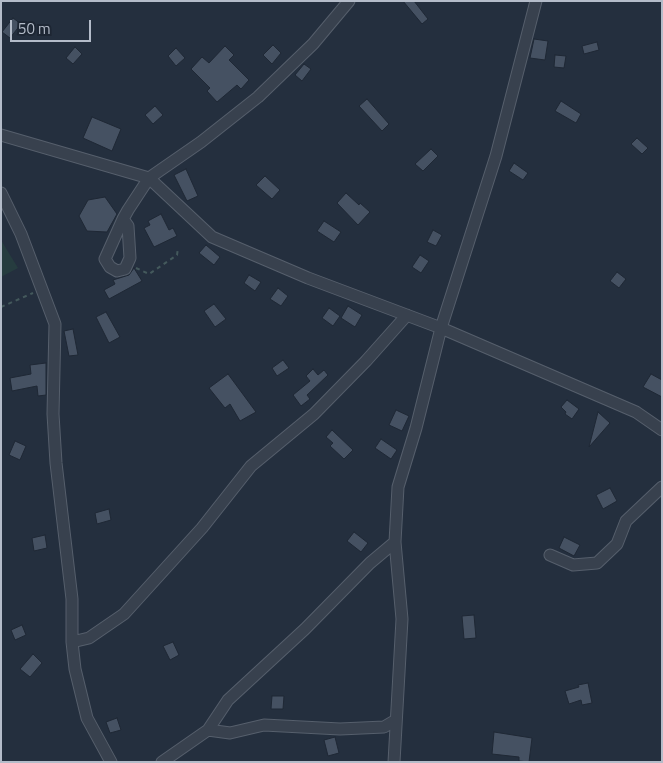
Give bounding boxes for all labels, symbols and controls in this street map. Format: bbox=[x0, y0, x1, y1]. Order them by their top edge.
scale bar bbox=[12, 10, 94, 42]
text: 50 m bbox=[18, 17, 51, 40]

